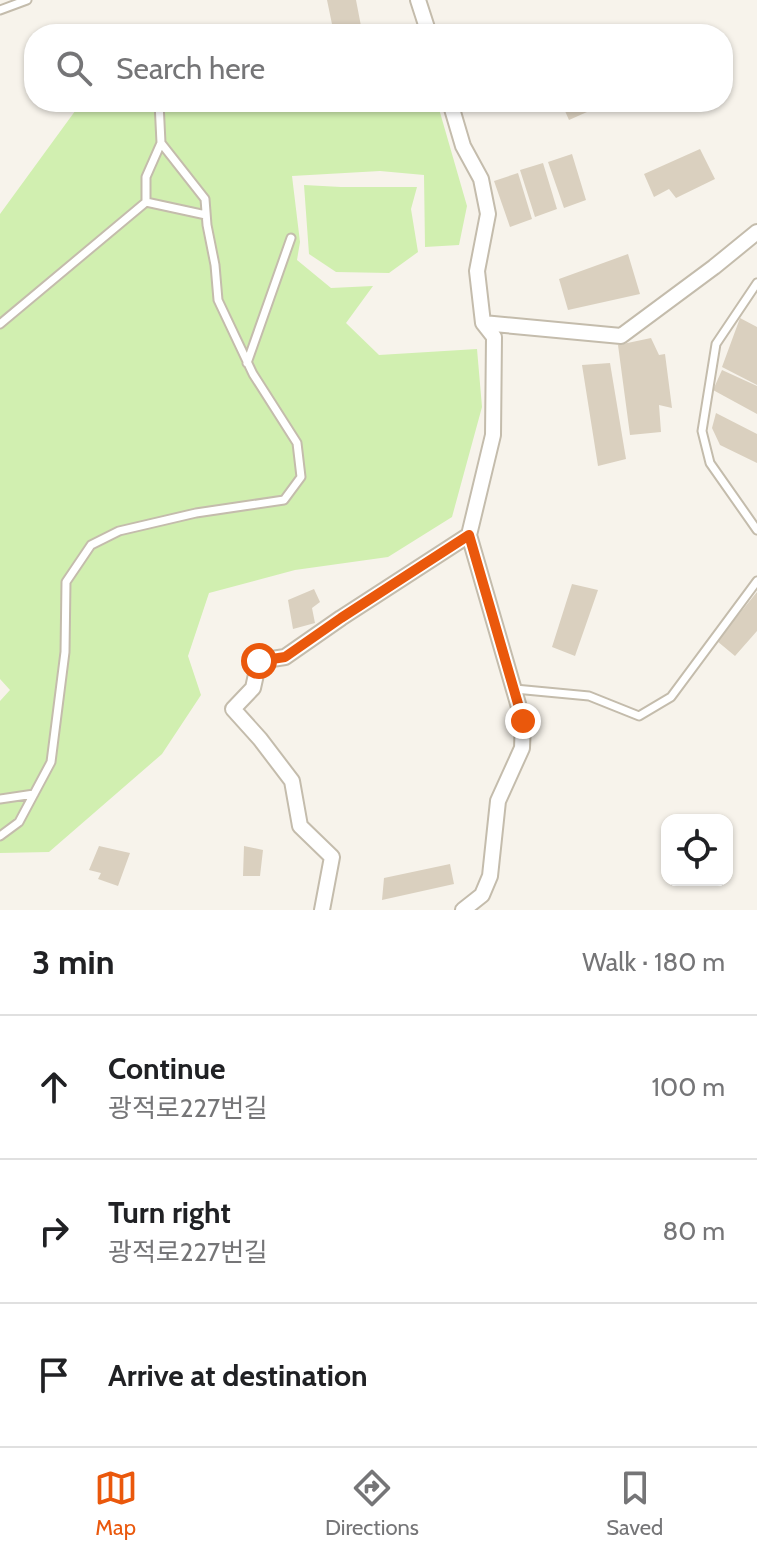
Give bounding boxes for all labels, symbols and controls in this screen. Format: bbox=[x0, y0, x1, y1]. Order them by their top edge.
search box bbox=[24, 24, 733, 112]
icon: search bbox=[52, 46, 96, 90]
text: Search here bbox=[116, 50, 265, 87]
route start bbox=[241, 643, 277, 679]
route end bbox=[505, 703, 541, 739]
map controls bbox=[661, 814, 733, 886]
button: locate bbox=[661, 814, 733, 886]
text: 3 min bbox=[32, 941, 114, 983]
text: Walk · 180 m bbox=[582, 946, 725, 978]
text: Continue bbox=[108, 1050, 225, 1087]
icon: ahead bbox=[32, 1065, 76, 1109]
text: 100 m bbox=[652, 1071, 725, 1103]
text: 광적로227번길 bbox=[108, 1092, 268, 1124]
text: Turn right bbox=[108, 1194, 231, 1231]
icon: right bbox=[32, 1209, 76, 1253]
text: 80 m bbox=[662, 1215, 725, 1247]
text: 광적로227번길 bbox=[108, 1236, 268, 1268]
icon: arrive bbox=[32, 1353, 76, 1397]
text: Arrive at destination bbox=[108, 1357, 368, 1394]
tab: Map bbox=[94, 1466, 138, 1541]
tab: Directions bbox=[325, 1466, 419, 1541]
tab: Saved bbox=[606, 1466, 663, 1541]

